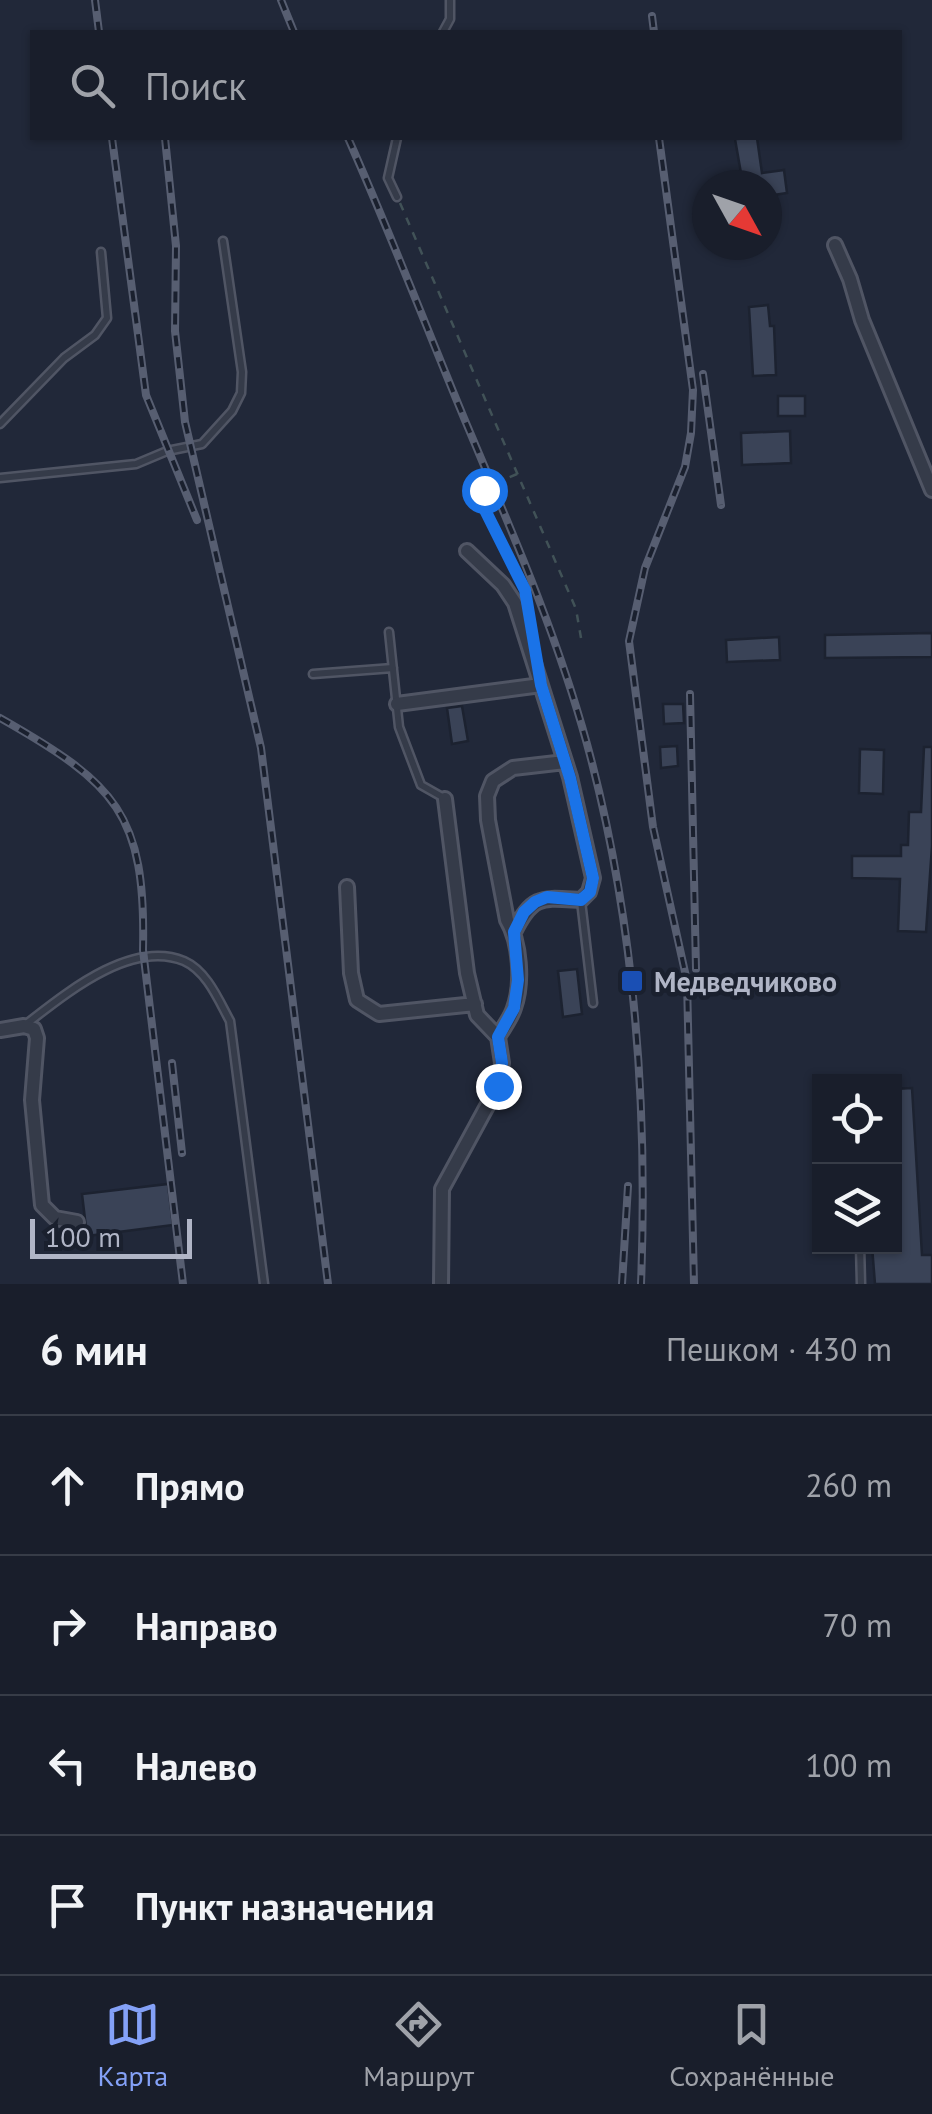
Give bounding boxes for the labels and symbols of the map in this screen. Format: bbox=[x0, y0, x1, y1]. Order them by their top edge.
north arrow bbox=[692, 170, 782, 260]
route start bbox=[462, 468, 508, 514]
place label: Медведчиково bbox=[654, 963, 837, 1000]
marker: Медведчиково bbox=[619, 968, 645, 994]
route end bbox=[476, 1064, 522, 1110]
scale bar bbox=[30, 1214, 192, 1258]

